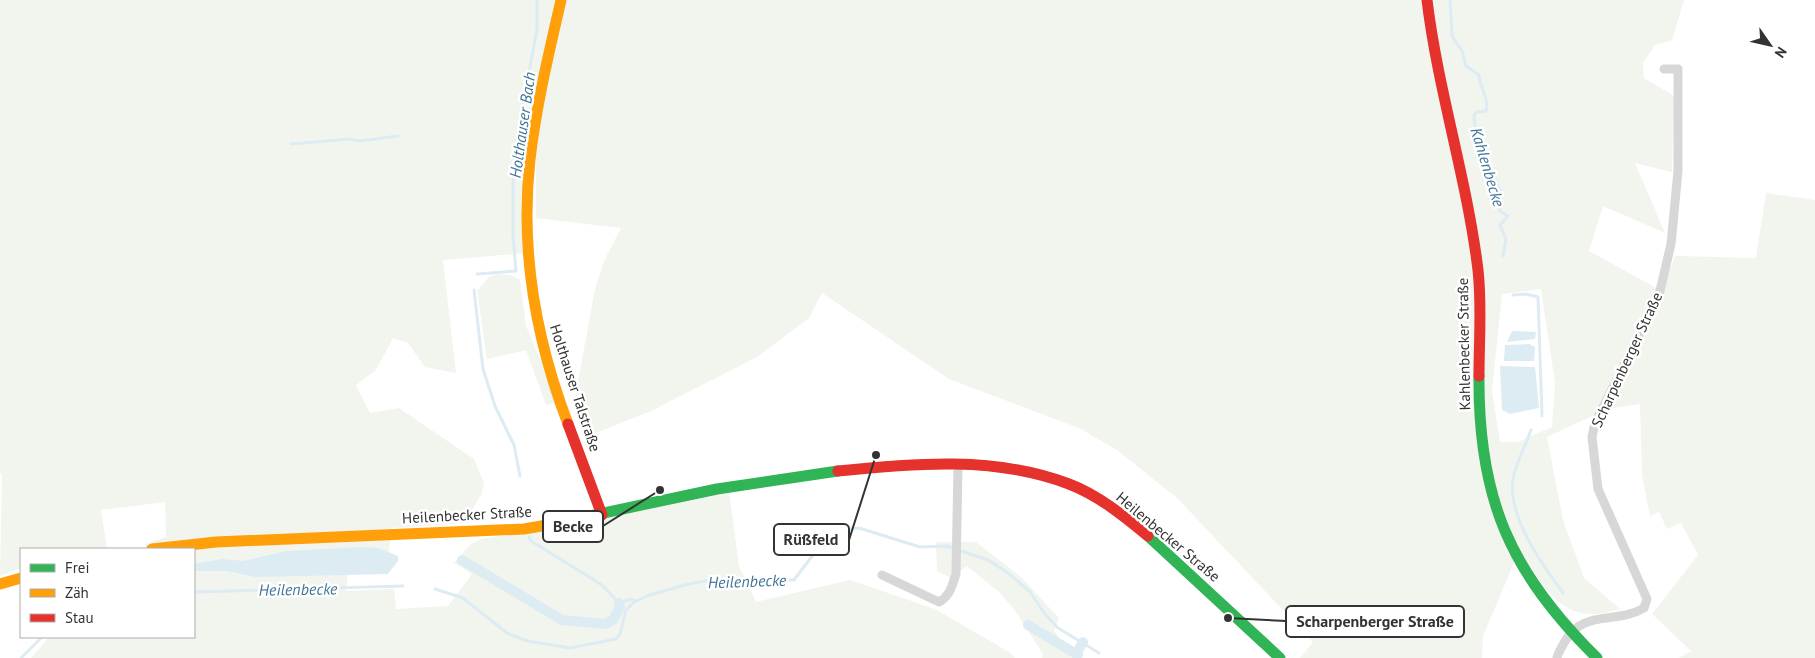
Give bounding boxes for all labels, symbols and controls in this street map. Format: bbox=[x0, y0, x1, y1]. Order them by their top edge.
north arrow bbox=[1745, 20, 1795, 70]
text: N bbox=[1771, 43, 1791, 61]
water label: Holthauser Bach bbox=[505, 71, 539, 179]
water label: Kahlenbecke bbox=[1466, 125, 1510, 210]
street label: Kahlenbecker Straße bbox=[1453, 277, 1474, 411]
street label: Scharpenberger Straße bbox=[1587, 289, 1666, 430]
street label: Holthauser Talstraße bbox=[546, 322, 605, 454]
street label: Heilenbecker Straße bbox=[1112, 488, 1224, 586]
street label: Heilenbecker Straße bbox=[402, 502, 532, 527]
callout: Becke bbox=[543, 511, 603, 542]
text: Becke bbox=[553, 516, 593, 536]
callout: Rüßfeld bbox=[774, 524, 849, 555]
text: Rüßfeld bbox=[784, 529, 838, 549]
legend bbox=[20, 548, 195, 638]
text: Frei bbox=[65, 558, 90, 577]
water label: Heilenbecke bbox=[707, 570, 787, 592]
water label: Heilenbecke bbox=[259, 578, 338, 600]
text: Zäh bbox=[65, 583, 89, 602]
callout: Scharpenberger Straße bbox=[1286, 606, 1464, 637]
text: Stau bbox=[65, 608, 94, 627]
text: Scharpenberger Straße bbox=[1296, 611, 1454, 631]

